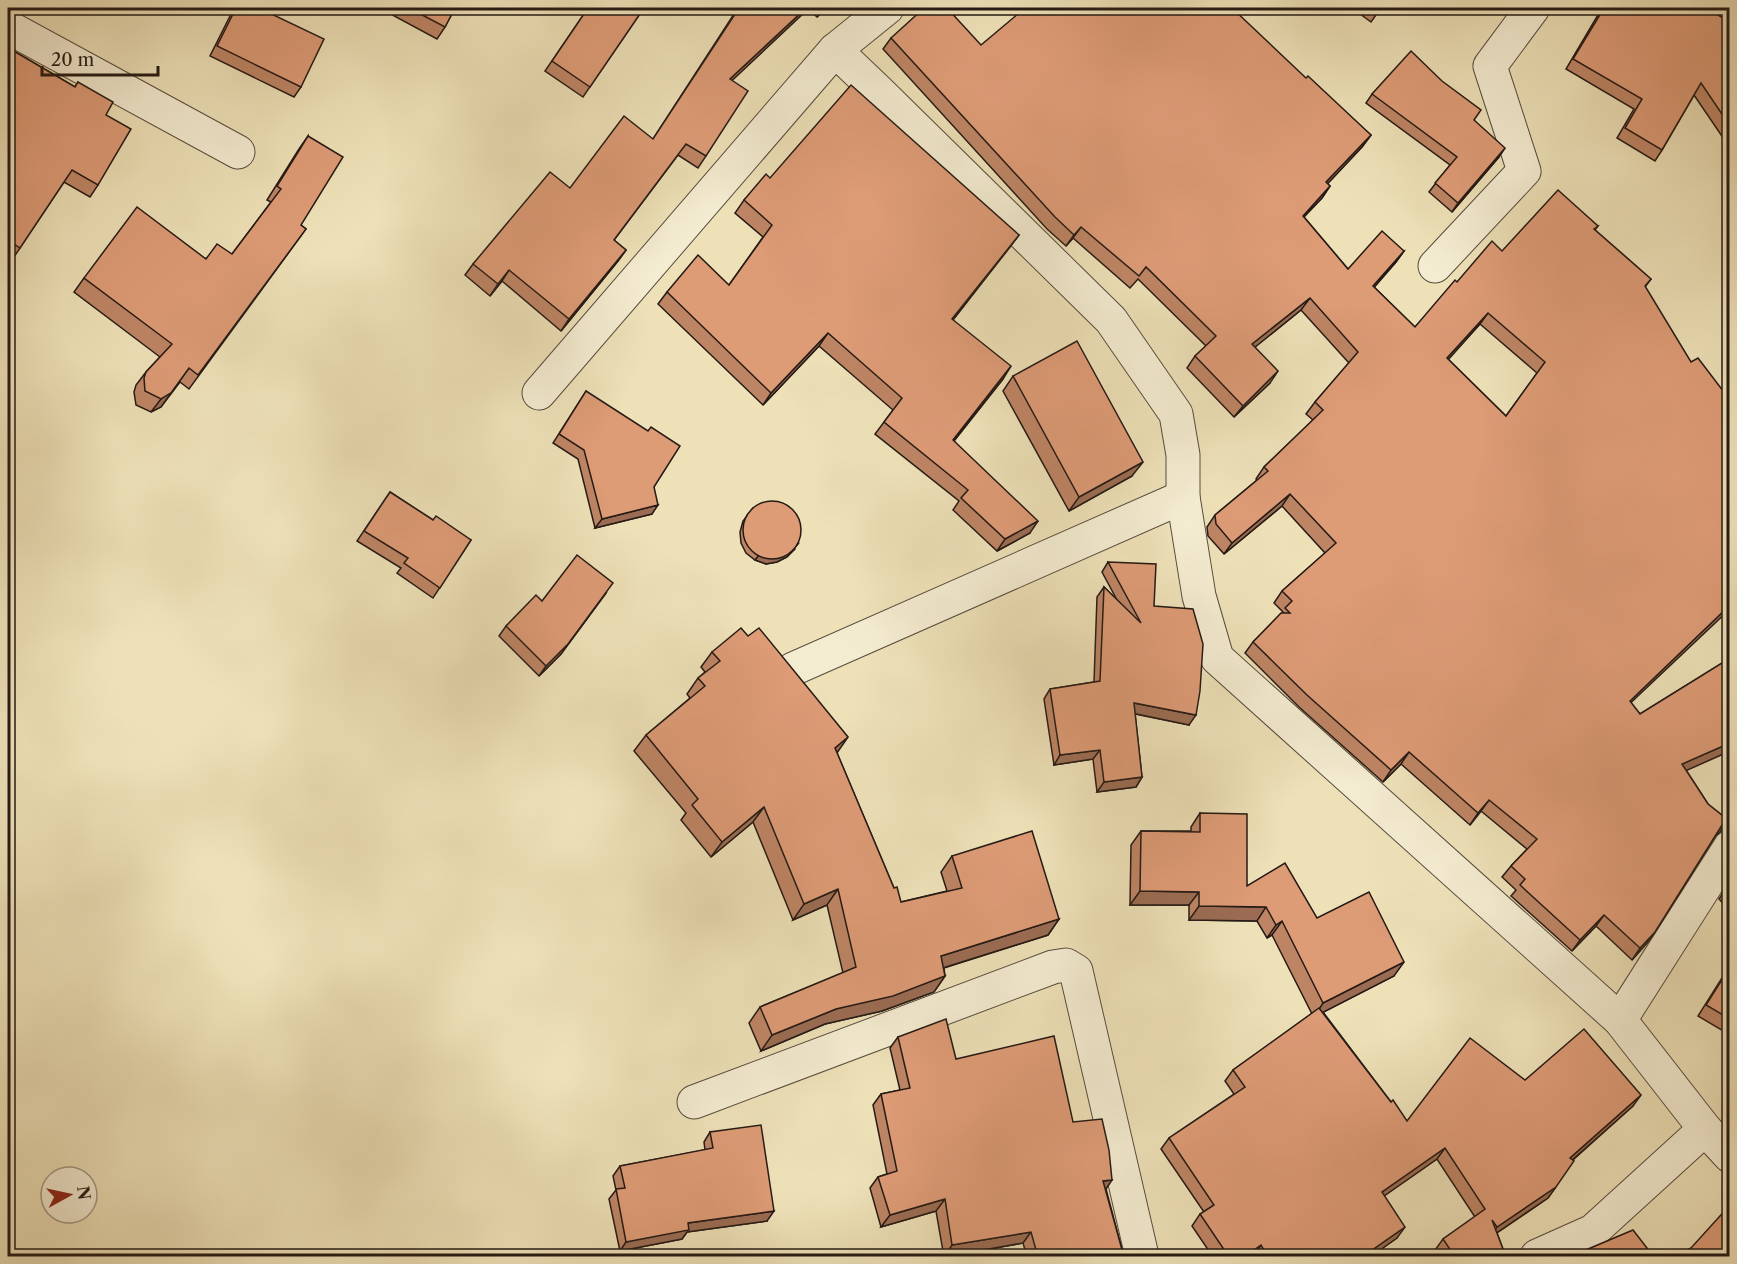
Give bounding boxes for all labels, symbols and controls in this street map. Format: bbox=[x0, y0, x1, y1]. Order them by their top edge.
scale bar bbox=[42, 39, 158, 77]
text: 20 m bbox=[51, 49, 95, 71]
north arrow bbox=[39, 1165, 99, 1225]
text: N bbox=[73, 1185, 95, 1201]

